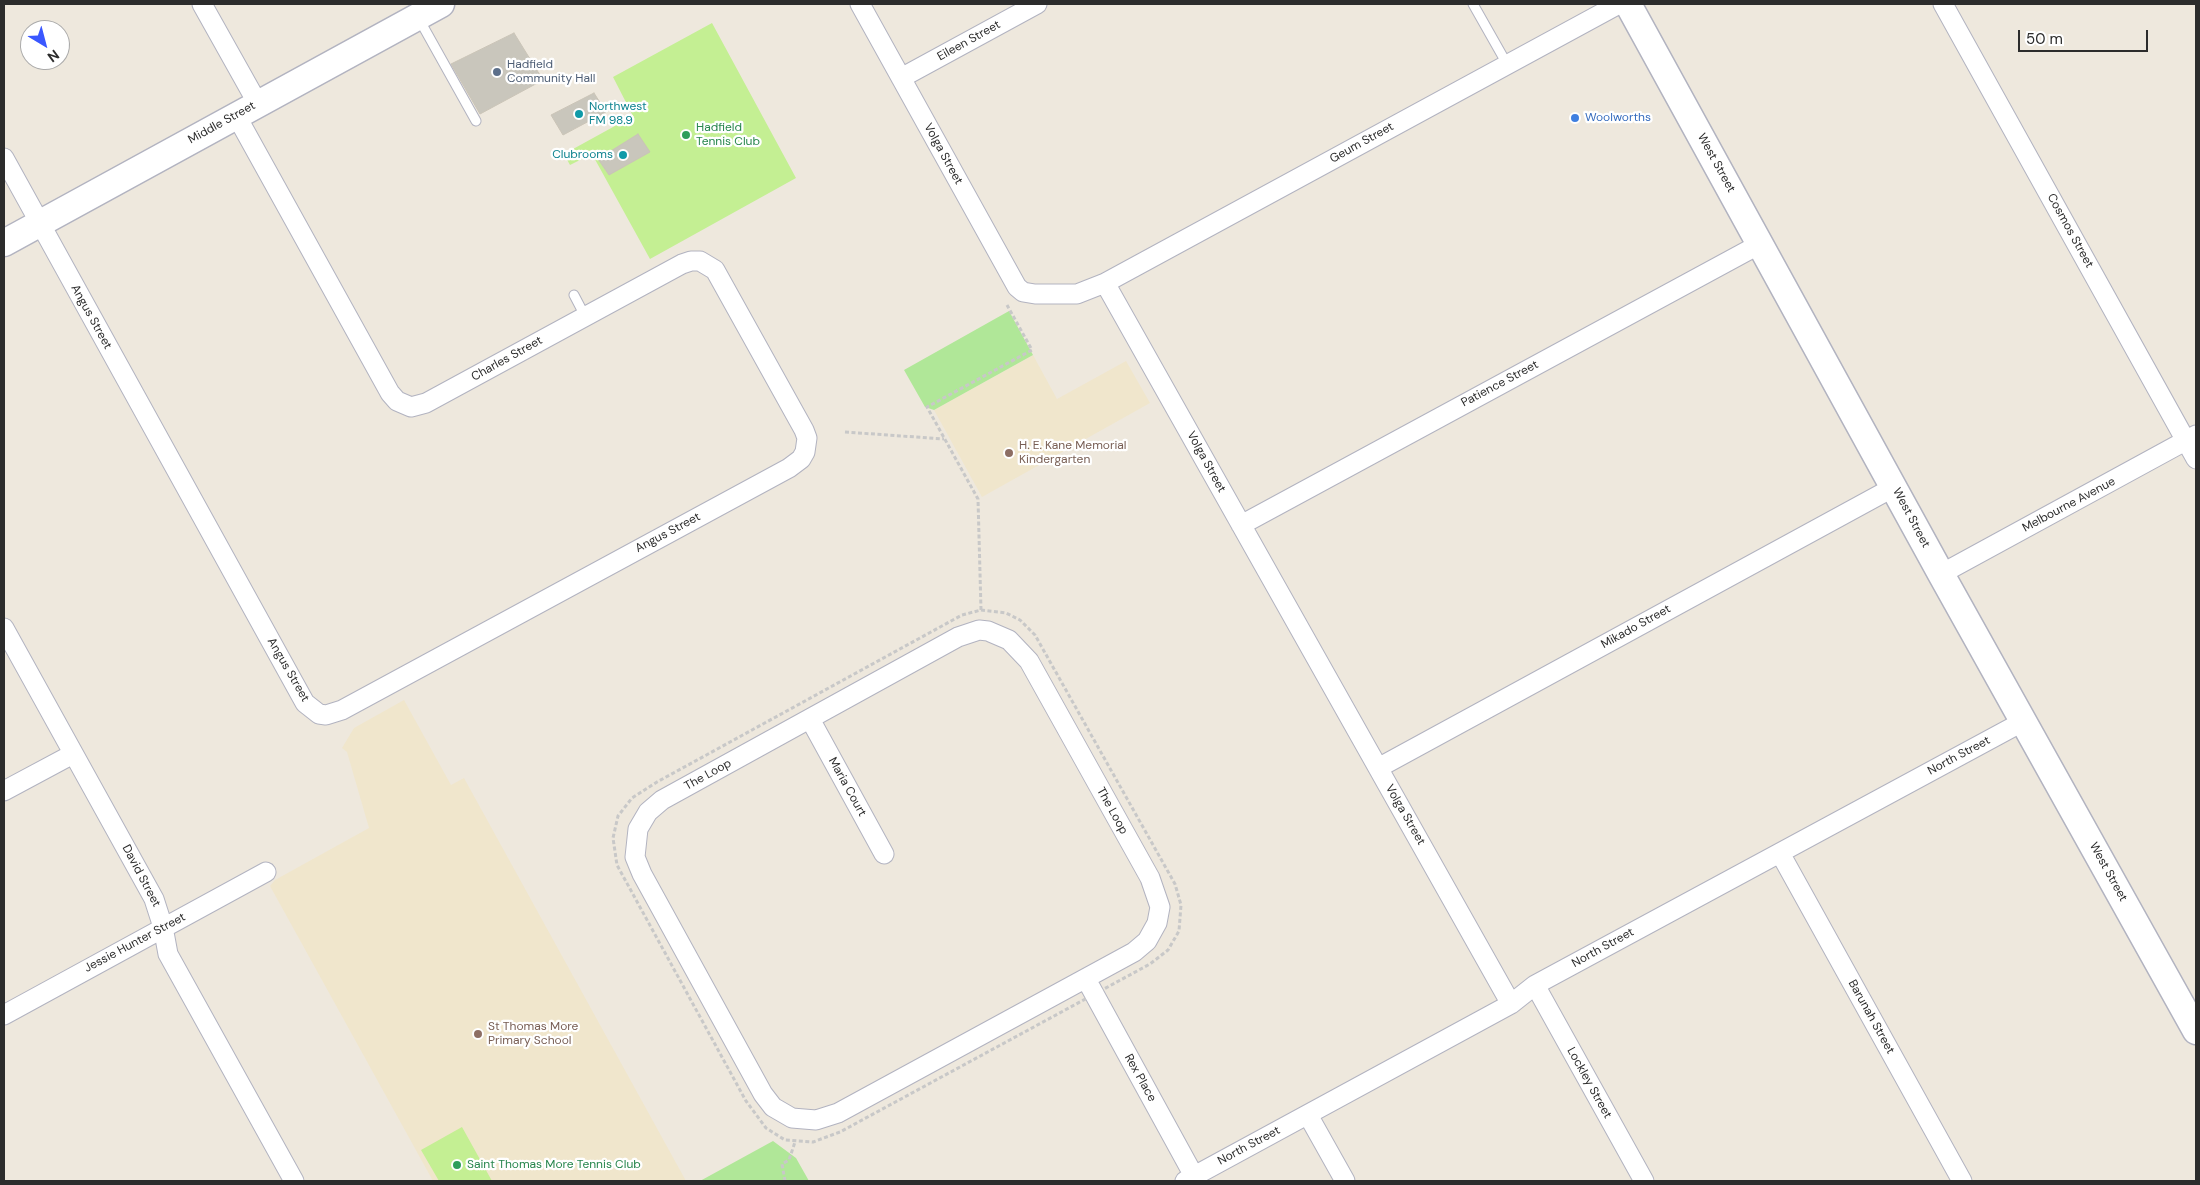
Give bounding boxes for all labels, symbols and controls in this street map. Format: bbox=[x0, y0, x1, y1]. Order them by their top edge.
street label: Eileen Street bbox=[935, 18, 1003, 64]
north arrow bbox=[20, 20, 70, 70]
scale bar bbox=[2020, 20, 2150, 52]
text: 50 m bbox=[2026, 29, 2063, 49]
text: N bbox=[44, 46, 63, 66]
place label: Hadfield Community Hall bbox=[507, 58, 595, 86]
marker: Hadfield Community Hall bbox=[491, 66, 503, 78]
street label: Middle Street bbox=[186, 99, 258, 147]
place label: Northwest FM 98.9 bbox=[589, 100, 647, 128]
marker: Northwest FM 98.9 bbox=[573, 108, 585, 120]
place label: Woolworths bbox=[1585, 111, 1651, 125]
marker: Woolworths bbox=[1569, 112, 1581, 124]
street label: Geum Street bbox=[1328, 120, 1396, 166]
place label: Hadfield Tennis Club bbox=[696, 121, 760, 149]
street label: Volga Street bbox=[920, 121, 966, 187]
marker: Hadfield Tennis Club bbox=[680, 129, 692, 141]
street label: West Street bbox=[1694, 131, 1738, 195]
place label: Clubrooms bbox=[552, 148, 613, 162]
marker: Clubrooms bbox=[617, 149, 629, 161]
street label: Cosmos Street bbox=[2044, 191, 2096, 271]
street label: Angus Street bbox=[67, 282, 115, 352]
street label: Charles Street bbox=[469, 334, 545, 384]
street label: Patience Street bbox=[1459, 358, 1541, 410]
street label: Volga Street bbox=[1183, 429, 1229, 495]
place label: H. E. Kane Memorial Kindergarten bbox=[1019, 439, 1126, 467]
marker: H. E. Kane Memorial Kindergarten bbox=[1003, 447, 1015, 459]
street label: Melbourne Avenue bbox=[2020, 474, 2118, 536]
street label: West Street bbox=[1889, 486, 1933, 550]
street label: Angus Street bbox=[633, 510, 703, 556]
street label: Mikado Street bbox=[1599, 602, 1673, 652]
street label: Angus Street bbox=[264, 635, 312, 705]
street label: North Street bbox=[1925, 734, 1993, 778]
street label: Maria Court bbox=[825, 755, 869, 819]
street label: The Loop bbox=[682, 756, 734, 794]
street label: Volga Street bbox=[1382, 782, 1428, 848]
street label: The Loop bbox=[1093, 785, 1131, 837]
street label: West Street bbox=[2086, 840, 2130, 904]
street label: David Street bbox=[119, 842, 163, 910]
street label: Jessie Hunter Street bbox=[82, 910, 188, 976]
street label: North Street bbox=[1569, 925, 1637, 971]
street label: Barunah Street bbox=[1845, 977, 1897, 1057]
place label: St Thomas More Primary School bbox=[488, 1020, 578, 1048]
marker: St Thomas More Primary School bbox=[472, 1028, 484, 1040]
street label: Lockley Street bbox=[1563, 1045, 1615, 1121]
street label: Rex Place bbox=[1121, 1052, 1159, 1104]
street label: North Street bbox=[1215, 1124, 1283, 1168]
place label: Saint Thomas More Tennis Club bbox=[467, 1158, 641, 1172]
marker: Saint Thomas More Tennis Club bbox=[451, 1159, 463, 1171]

